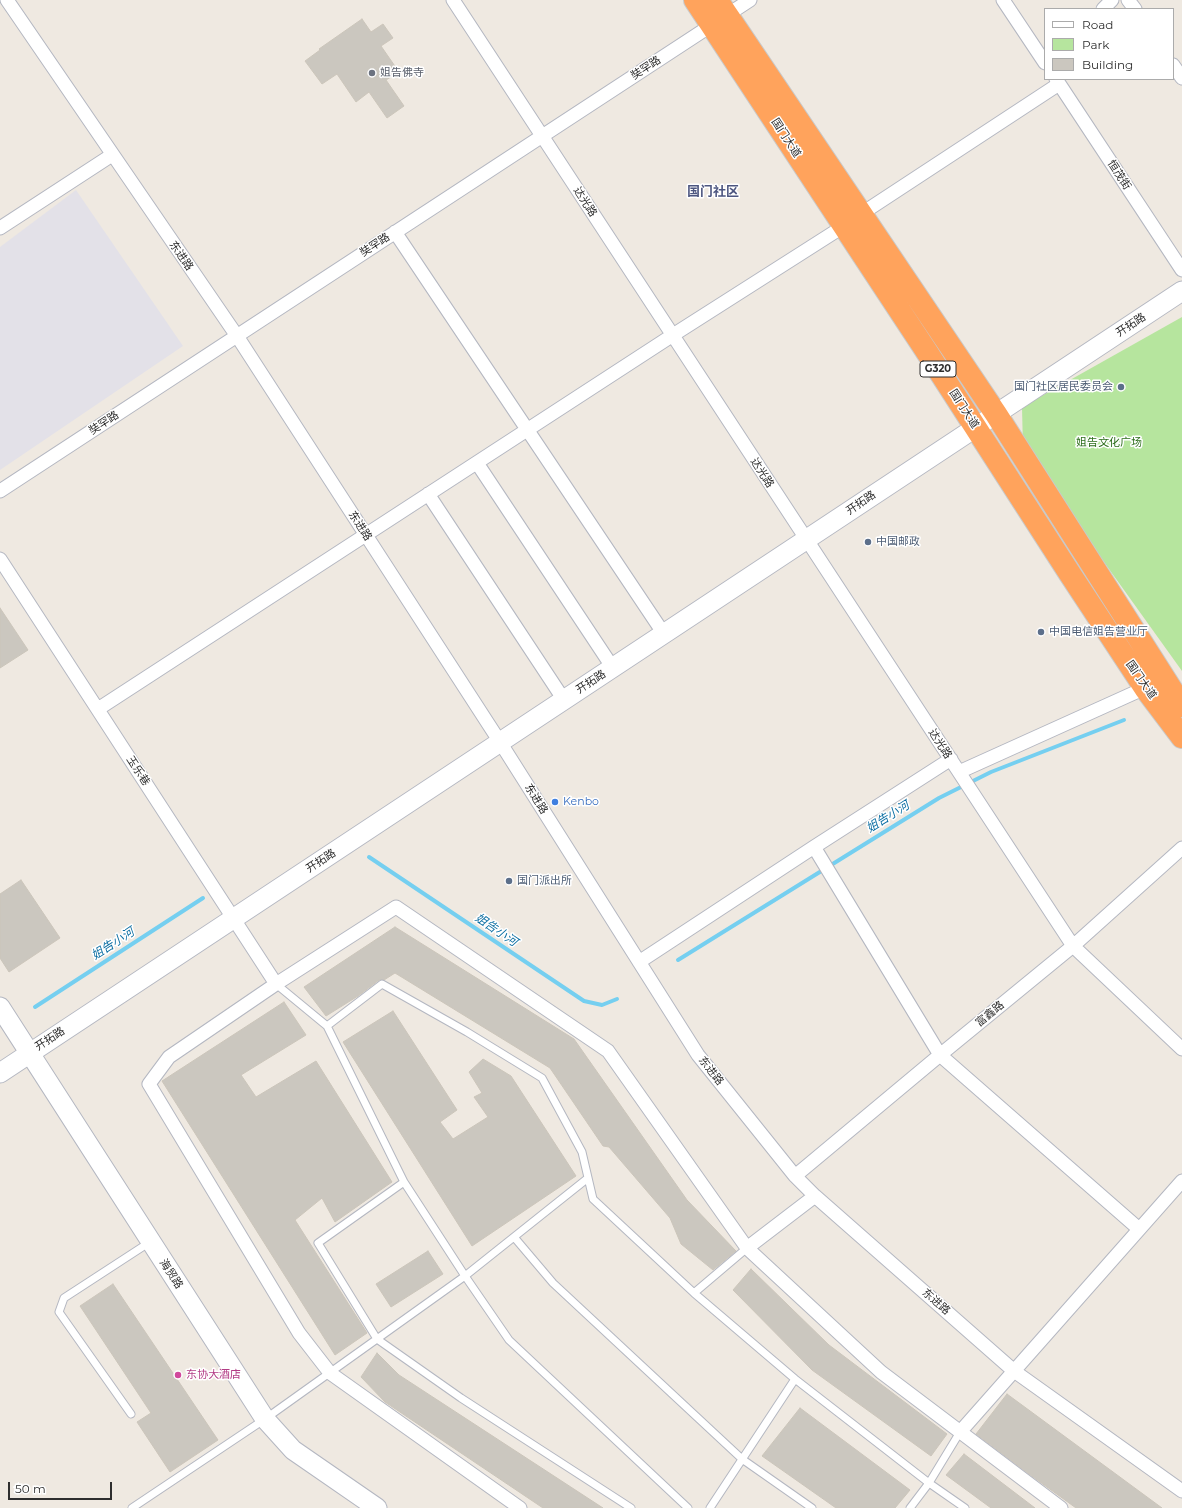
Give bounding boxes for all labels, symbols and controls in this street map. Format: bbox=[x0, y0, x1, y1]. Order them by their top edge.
legend bbox=[1044, 8, 1174, 80]
text: Road bbox=[1082, 17, 1113, 32]
text: Park bbox=[1082, 37, 1109, 52]
street label: 奘罕路 bbox=[629, 53, 663, 83]
text: Building bbox=[1082, 57, 1133, 72]
place label: 姐告佛寺 bbox=[380, 66, 424, 80]
marker: 姐告佛寺 bbox=[367, 68, 377, 78]
street label: 国门大道 bbox=[768, 116, 804, 160]
street label: 恒茂街 bbox=[1104, 158, 1134, 192]
district label: 国门社区 bbox=[687, 184, 739, 200]
street label: 达光路 bbox=[570, 185, 600, 219]
street label: 奘罕路 bbox=[358, 230, 392, 260]
street label: 东进路 bbox=[166, 239, 196, 273]
street label: 开拓路 bbox=[1114, 310, 1148, 340]
road number: G320 bbox=[920, 361, 956, 377]
place label: 国门社区居民委员会 bbox=[1014, 380, 1113, 394]
marker: 国门社区居民委员会 bbox=[1116, 382, 1126, 392]
street label: 国门大道 bbox=[946, 387, 982, 431]
street label: 奘罕路 bbox=[87, 408, 121, 438]
park label: 姐告文化广场 bbox=[1076, 436, 1142, 450]
street label: 达光路 bbox=[747, 456, 777, 490]
street label: 开拓路 bbox=[844, 488, 878, 518]
street label: 东进路 bbox=[345, 509, 375, 543]
place label: 中国邮政 bbox=[876, 535, 920, 549]
marker: 中国邮政 bbox=[863, 537, 873, 547]
place label: 中国电信姐告营业厅 bbox=[1049, 625, 1148, 639]
marker: 中国电信姐告营业厅 bbox=[1036, 627, 1046, 637]
street label: 国门大道 bbox=[1123, 658, 1159, 702]
street label: 开拓路 bbox=[574, 667, 608, 697]
street label: 达光路 bbox=[925, 727, 955, 761]
street label: 玉乐巷 bbox=[123, 754, 153, 788]
street label: 东进路 bbox=[522, 782, 550, 816]
place label: Kenbo bbox=[563, 795, 599, 809]
marker: Kenbo bbox=[550, 797, 560, 807]
water label: 姐告小河 bbox=[864, 798, 912, 836]
street label: 开拓路 bbox=[304, 846, 338, 876]
place label: 国门派出所 bbox=[517, 874, 572, 888]
marker: 国门派出所 bbox=[504, 876, 514, 886]
water label: 姐告小河 bbox=[472, 911, 520, 949]
water label: 姐告小河 bbox=[89, 925, 137, 963]
street label: 富鑫路 bbox=[973, 998, 1007, 1030]
street label: 开拓路 bbox=[33, 1024, 67, 1054]
street label: 东进路 bbox=[696, 1054, 726, 1088]
street label: 海贸路 bbox=[156, 1257, 186, 1291]
street label: 东进路 bbox=[919, 1286, 953, 1318]
place label: 东协大酒店 bbox=[186, 1368, 241, 1382]
marker: 东协大酒店 bbox=[173, 1370, 183, 1380]
scale bar bbox=[10, 1474, 114, 1500]
text: 50 m bbox=[15, 1481, 46, 1496]

